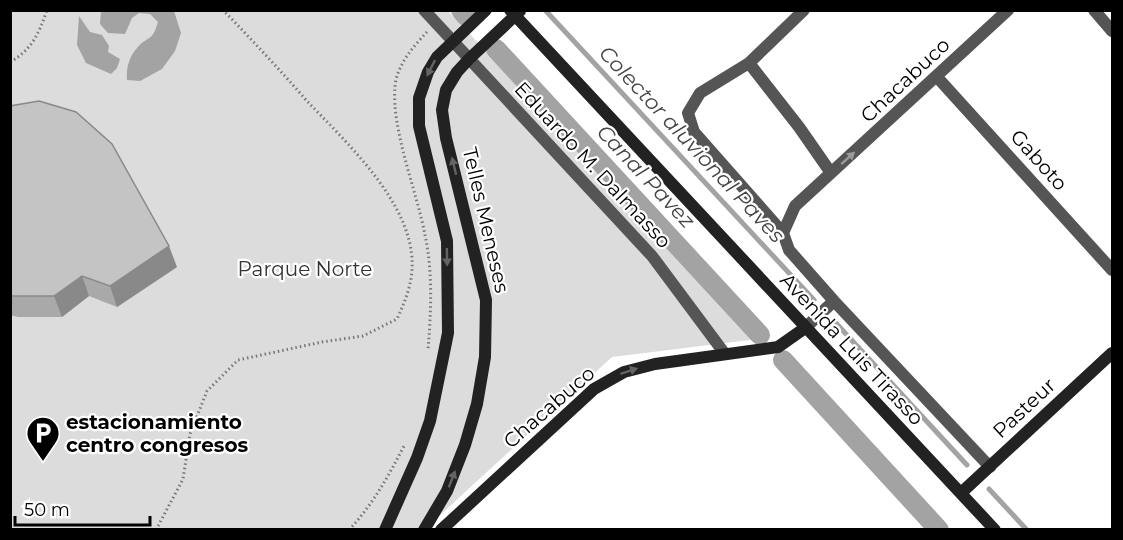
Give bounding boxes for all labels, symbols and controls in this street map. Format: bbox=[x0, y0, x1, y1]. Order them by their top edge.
street label: Chacabuco bbox=[855, 33, 955, 127]
water label: Colector aluvional Paves bbox=[594, 40, 790, 248]
one-way arrow bbox=[426, 59, 436, 76]
street label: Eduardo M. Dalmasso bbox=[510, 77, 676, 253]
water label: Canal Pavez bbox=[592, 119, 700, 233]
street label: Gaboto bbox=[1005, 125, 1073, 195]
street label: Telles Meneses bbox=[458, 145, 514, 295]
one-way arrow bbox=[840, 152, 855, 165]
one-way arrow bbox=[448, 157, 458, 175]
one-way arrow bbox=[443, 247, 452, 266]
park label: Parque Norte bbox=[238, 257, 372, 281]
street label: Avenida Luis Tirasso bbox=[775, 268, 929, 430]
street label: Chacabuco bbox=[498, 361, 600, 453]
one-way arrow bbox=[621, 366, 639, 375]
street label: Pasteur bbox=[988, 373, 1060, 443]
place label: estacionamiento centro congresos bbox=[66, 410, 249, 457]
parking icon: estacionamiento centro congresos bbox=[25, 415, 61, 462]
one-way arrow bbox=[448, 469, 458, 487]
scale bar bbox=[15, 489, 150, 527]
text: 50 m bbox=[24, 499, 70, 521]

